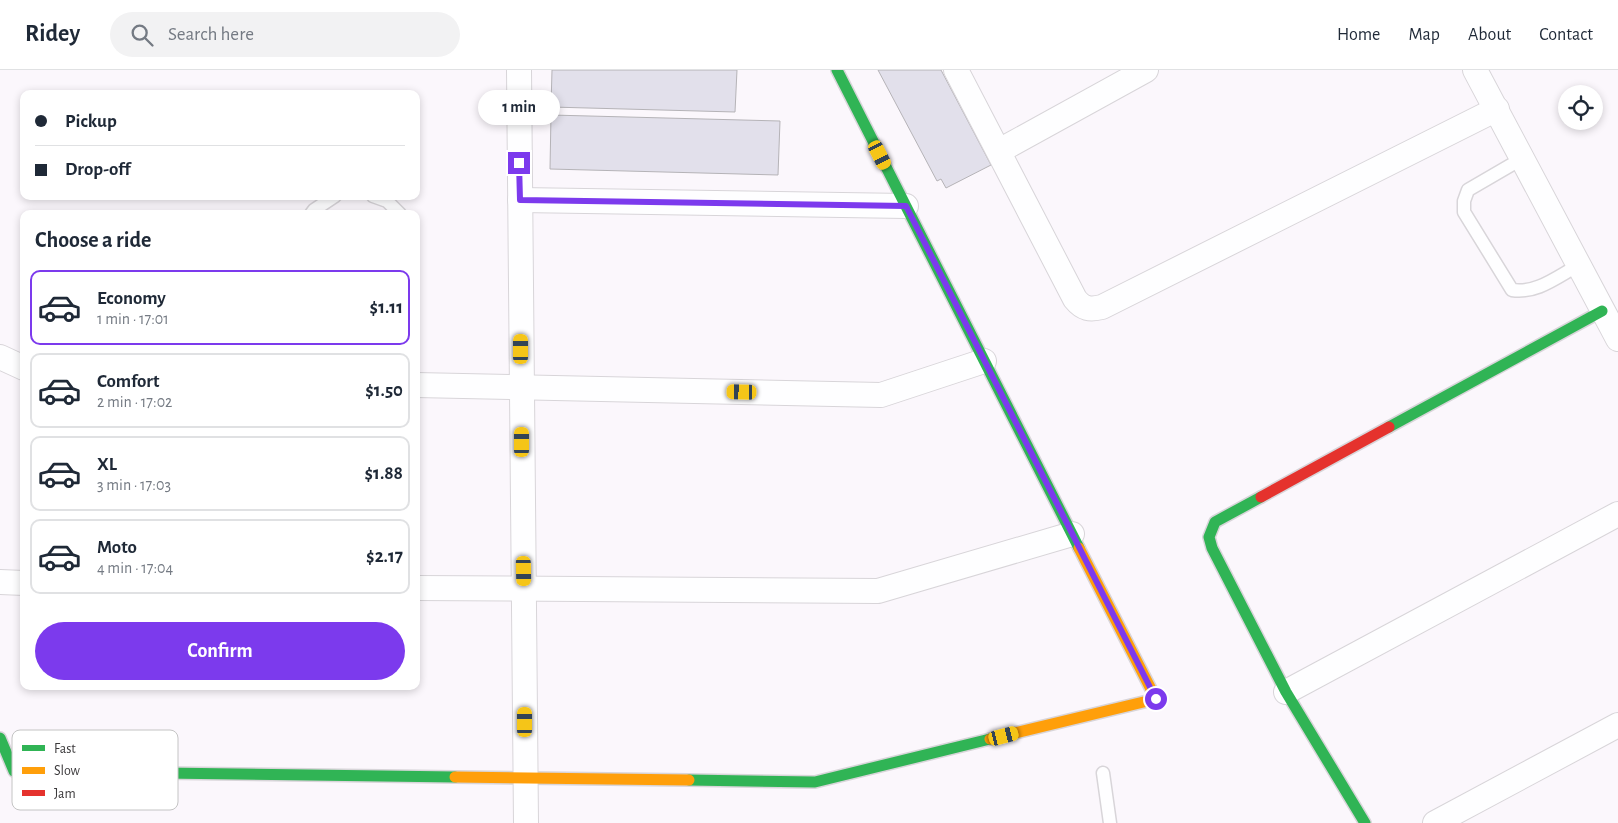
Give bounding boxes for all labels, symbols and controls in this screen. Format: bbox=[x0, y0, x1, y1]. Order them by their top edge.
search box bbox=[110, 12, 460, 57]
icon: search bbox=[128, 21, 156, 49]
text: Ridey bbox=[25, 22, 80, 46]
text: Search here bbox=[168, 25, 254, 44]
text: Home bbox=[1337, 26, 1380, 44]
text: Map bbox=[1408, 26, 1440, 44]
text: About bbox=[1468, 26, 1511, 44]
text: Contact bbox=[1539, 26, 1593, 44]
map controls bbox=[1558, 85, 1603, 130]
button: locate bbox=[1558, 85, 1603, 130]
callout: 1 min bbox=[478, 91, 560, 126]
text: 1 min bbox=[502, 99, 536, 115]
text: Pickup bbox=[65, 112, 117, 131]
car bbox=[866, 138, 893, 172]
route end bbox=[508, 152, 530, 174]
text: Drop-off bbox=[65, 160, 130, 179]
text: Choose a ride bbox=[35, 229, 151, 251]
icon: car bbox=[37, 285, 82, 330]
text: Economy bbox=[97, 289, 166, 308]
text: $1.11 bbox=[370, 298, 403, 317]
text: 1 min · 17:01 bbox=[97, 311, 169, 327]
car bbox=[513, 334, 528, 364]
icon: car bbox=[37, 368, 82, 413]
text: Comfort bbox=[97, 372, 159, 391]
text: $1.50 bbox=[365, 381, 403, 400]
car bbox=[726, 384, 757, 400]
text: 2 min · 17:02 bbox=[97, 394, 172, 410]
car bbox=[514, 427, 529, 457]
icon: car bbox=[37, 451, 82, 496]
text: XL bbox=[97, 455, 117, 474]
text: $1.88 bbox=[365, 464, 403, 483]
text: 3 min · 17:03 bbox=[97, 477, 171, 493]
icon: car bbox=[37, 534, 82, 579]
text: Moto bbox=[97, 538, 137, 557]
text: $2.17 bbox=[366, 547, 403, 566]
car bbox=[516, 556, 531, 586]
text: 4 min · 17:04 bbox=[97, 560, 173, 576]
button: Confirm bbox=[35, 622, 405, 680]
route start bbox=[1145, 688, 1167, 710]
car bbox=[517, 707, 532, 737]
car bbox=[987, 725, 1020, 747]
legend bbox=[12, 730, 178, 810]
text: Fast bbox=[54, 742, 76, 756]
text: Slow bbox=[54, 764, 81, 778]
text: Jam bbox=[54, 787, 76, 801]

